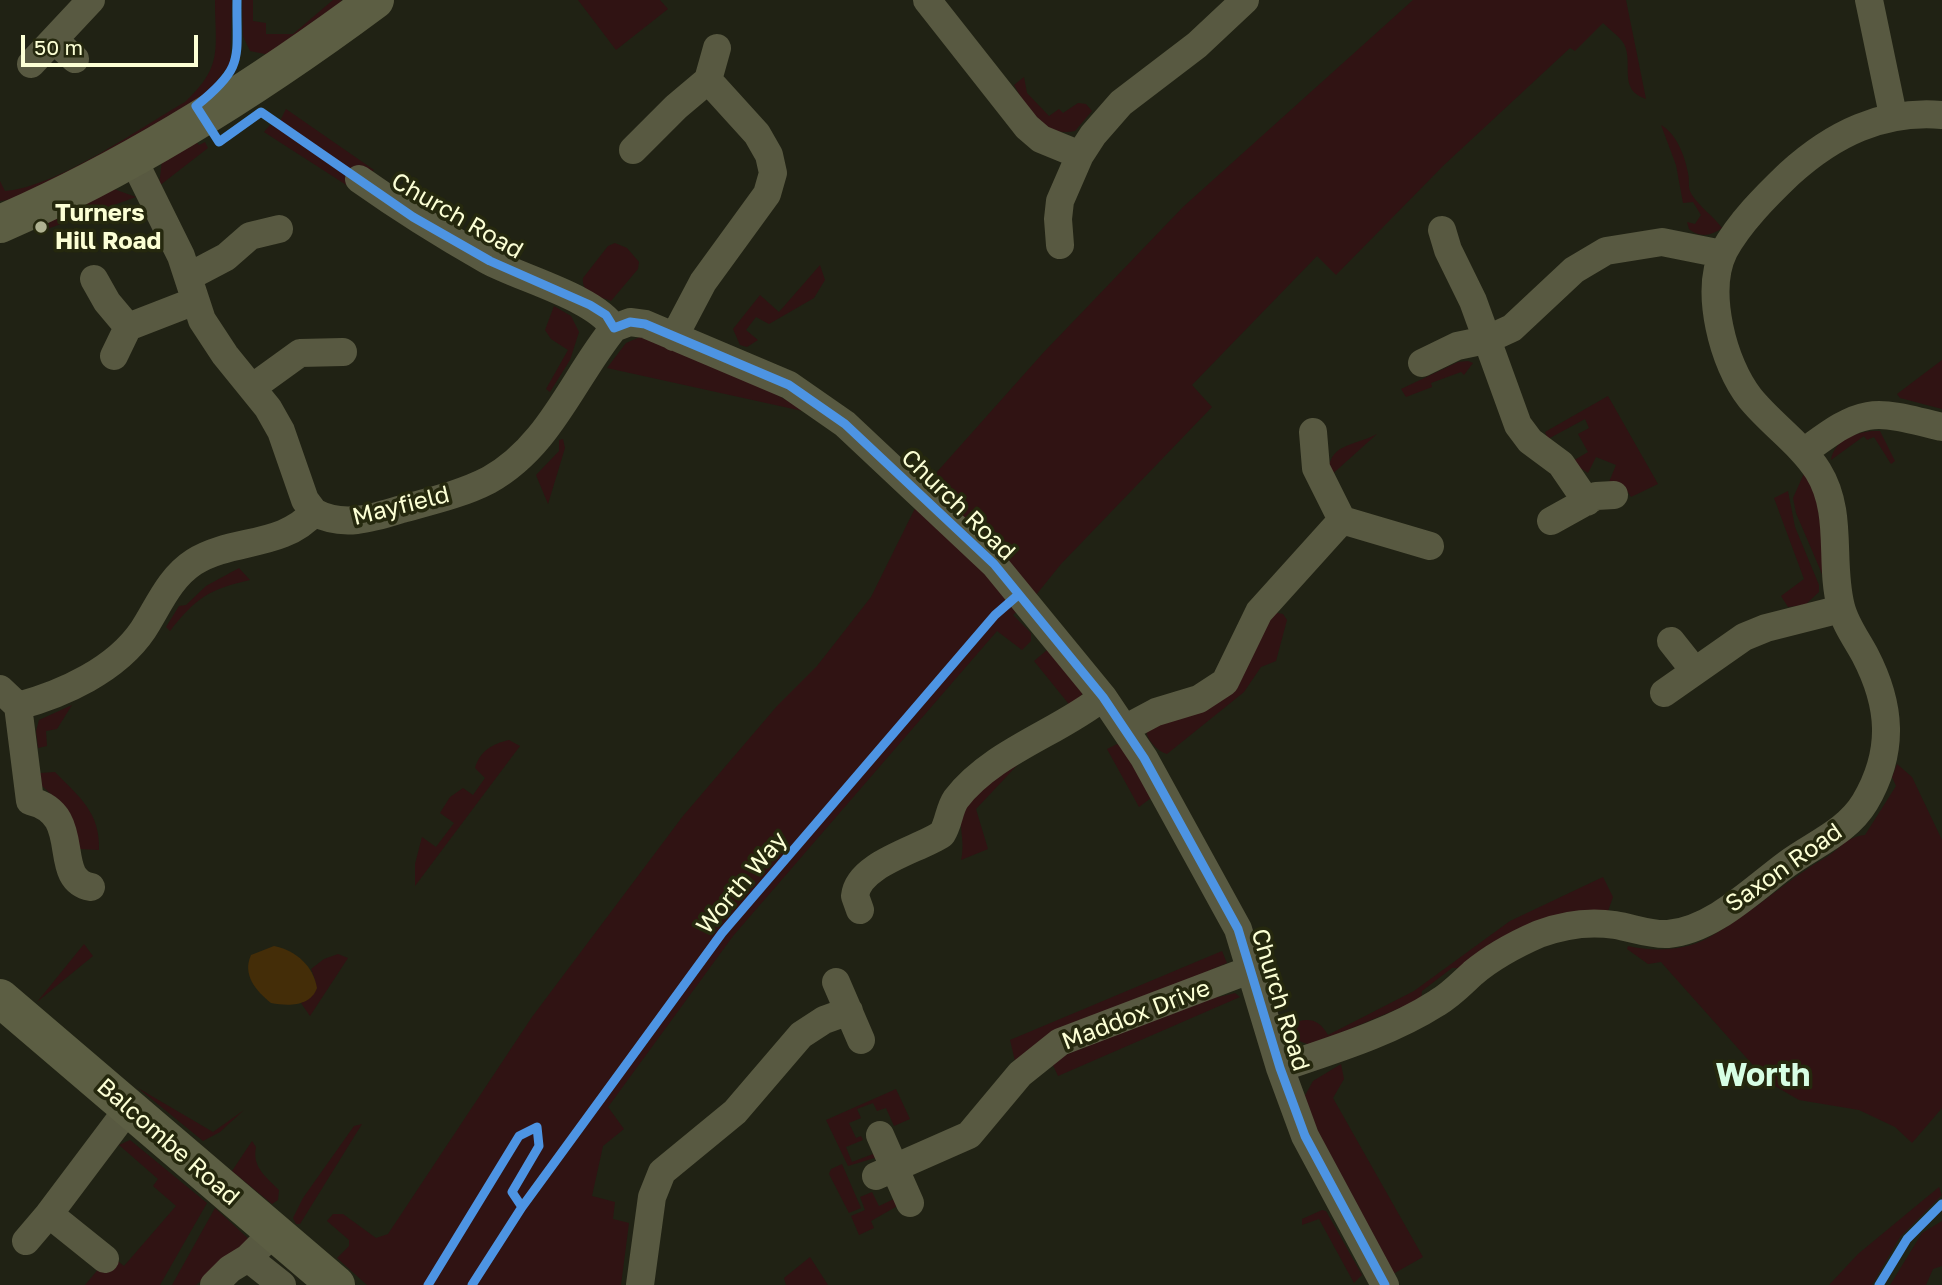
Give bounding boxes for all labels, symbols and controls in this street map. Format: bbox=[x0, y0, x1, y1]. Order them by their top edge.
scale bar bbox=[24, 21, 201, 65]
text: 50 m bbox=[34, 34, 83, 60]
street label: Church Road bbox=[386, 167, 528, 265]
place label: Turners Hill Road bbox=[55, 199, 161, 255]
marker: Turners Hill Road bbox=[33, 219, 49, 235]
street label: Church Road bbox=[895, 443, 1021, 567]
street label: Mayfield bbox=[350, 480, 452, 532]
street label: Saxon Road bbox=[1720, 817, 1848, 919]
street label: Worth Way bbox=[691, 826, 793, 940]
street label: Church Road bbox=[1245, 925, 1315, 1075]
street label: Maddox Drive bbox=[1058, 974, 1214, 1056]
district label: Worth bbox=[1716, 1057, 1810, 1095]
street label: Balcombe Road bbox=[91, 1072, 245, 1212]

